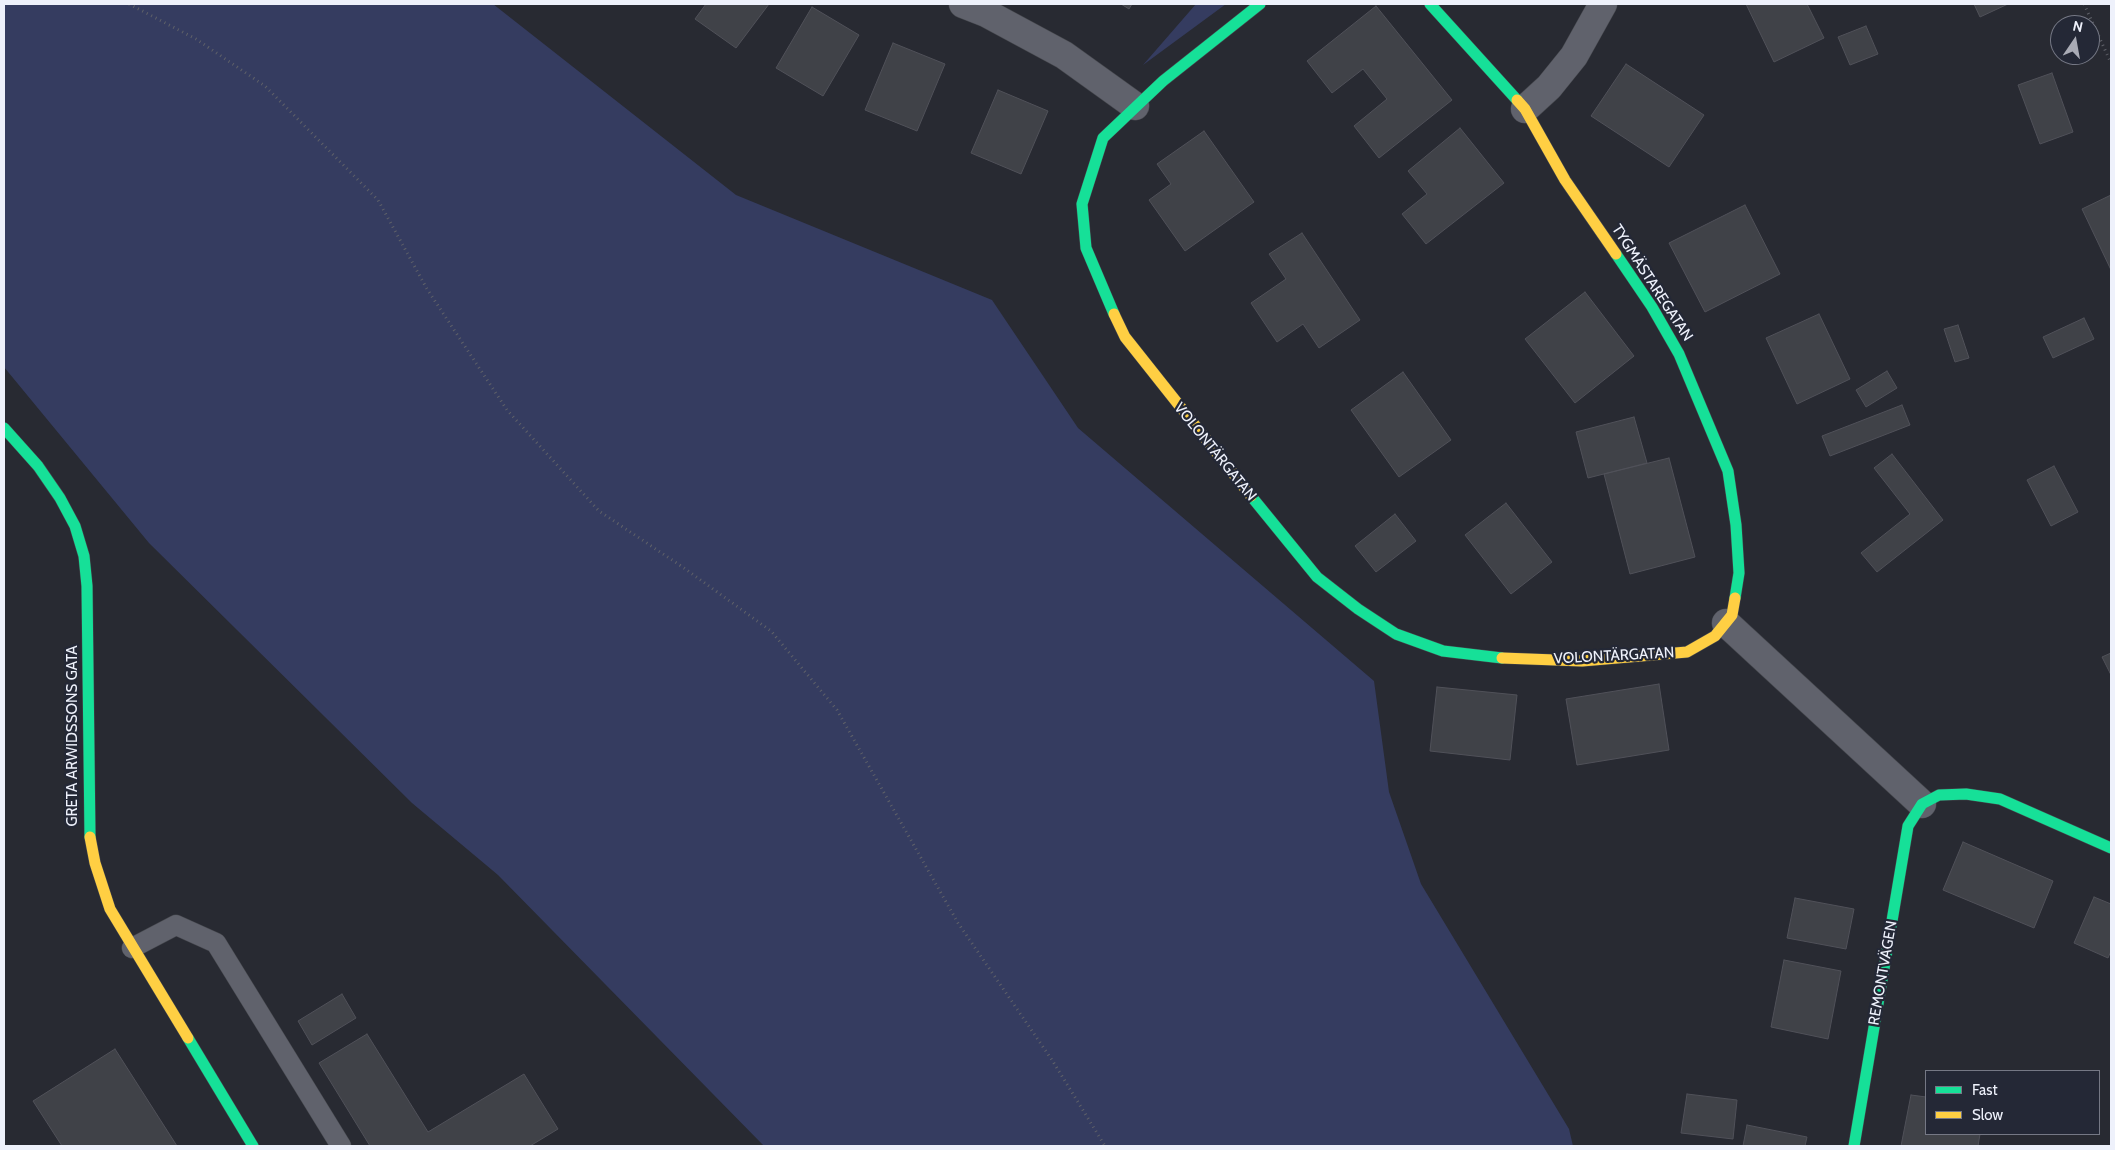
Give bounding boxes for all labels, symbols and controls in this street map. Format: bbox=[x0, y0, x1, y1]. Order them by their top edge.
north arrow bbox=[2050, 15, 2100, 65]
text: N bbox=[2071, 16, 2085, 36]
street label: TYGMÄSTAREGATAN bbox=[1608, 221, 1696, 345]
street label: VOLONTÄRGATAN bbox=[1170, 399, 1260, 505]
street label: VOLONTÄRGATAN bbox=[1553, 644, 1675, 668]
street label: GRETA ARWIDSSONS GATA bbox=[64, 645, 82, 827]
street label: REMONTVÄGEN bbox=[1865, 919, 1901, 1027]
legend bbox=[1925, 1070, 2100, 1135]
text: Fast bbox=[1972, 1081, 1997, 1099]
text: Slow bbox=[1972, 1106, 2003, 1124]

